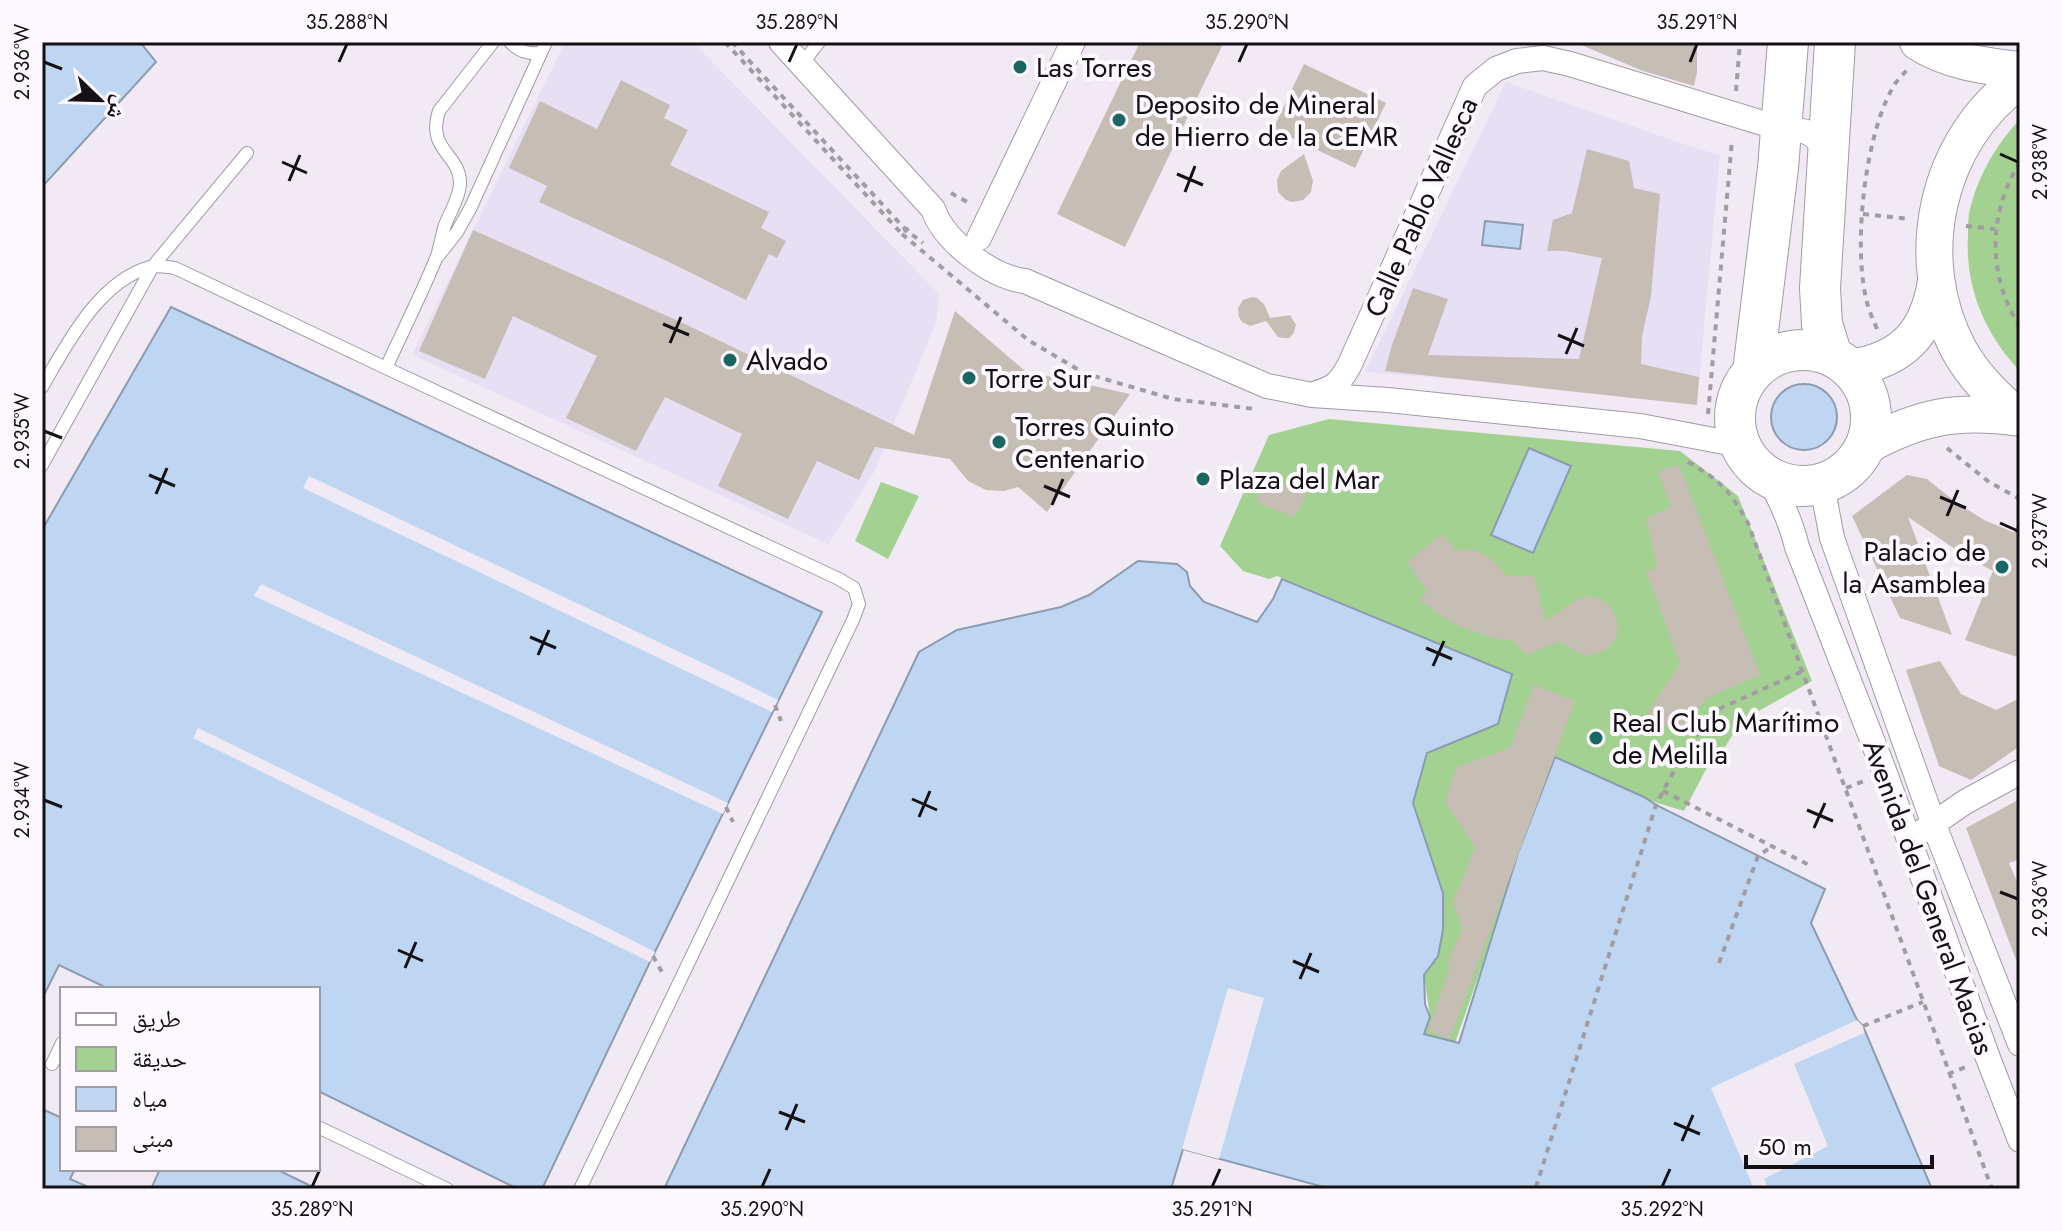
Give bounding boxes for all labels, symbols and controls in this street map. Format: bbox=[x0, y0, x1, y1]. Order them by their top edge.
text: 35.288°N bbox=[306, 8, 388, 37]
text: 35.289°N bbox=[755, 8, 839, 37]
text: 35.290°N bbox=[1205, 8, 1289, 37]
text: 35.291°N bbox=[1656, 8, 1738, 37]
text: 2.936°W bbox=[8, 23, 37, 100]
place label: Las Torres bbox=[1036, 47, 1152, 88]
marker: Las Torres bbox=[1011, 58, 1029, 76]
north arrow bbox=[60, 60, 140, 140]
place label: Deposito de Mineral de Hierro de la CEMR bbox=[1135, 84, 1398, 157]
text: ش bbox=[99, 91, 138, 125]
street label: Calle Pablo Vallesca bbox=[1355, 91, 1488, 324]
marker: Deposito de Mineral de Hierro de la CEMR bbox=[1110, 111, 1128, 129]
text: 2.938°W bbox=[2026, 124, 2055, 200]
place label: Alvado bbox=[746, 340, 828, 381]
marker: Alvado bbox=[721, 351, 739, 369]
place label: Torre Sur bbox=[985, 358, 1092, 399]
marker: Torre Sur bbox=[960, 369, 978, 387]
text: 2.935°W bbox=[8, 393, 37, 469]
place label: Torres Quinto Centenario bbox=[1015, 406, 1174, 479]
marker: Torres Quinto Centenario bbox=[990, 433, 1008, 451]
place label: Plaza del Mar bbox=[1219, 459, 1380, 500]
marker: Plaza del Mar bbox=[1194, 470, 1212, 488]
text: 2.937°W bbox=[2026, 493, 2055, 569]
place label: Palacio de la Asamblea bbox=[1842, 531, 1986, 604]
marker: Palacio de la Asamblea bbox=[1993, 558, 2011, 576]
place label: Real Club Marítimo de Melilla bbox=[1612, 702, 1839, 775]
marker: Real Club Marítimo de Melilla bbox=[1587, 729, 1605, 747]
street label: Avenida del General Macias bbox=[1852, 734, 2005, 1061]
text: 2.934°W bbox=[8, 761, 37, 838]
text: 2.936°W bbox=[2026, 860, 2055, 937]
legend bbox=[60, 987, 320, 1171]
text: طريق bbox=[132, 1001, 181, 1036]
text: حديقة bbox=[132, 1041, 187, 1076]
text: مياه bbox=[132, 1081, 167, 1116]
scale bar bbox=[1746, 1119, 1932, 1169]
text: مبنى bbox=[132, 1121, 173, 1156]
text: 50 m bbox=[1758, 1129, 1812, 1164]
text: 35.289°N bbox=[270, 1195, 354, 1224]
text: 35.290°N bbox=[720, 1195, 804, 1224]
text: 35.291°N bbox=[1171, 1195, 1253, 1224]
text: 35.292°N bbox=[1620, 1195, 1704, 1224]

